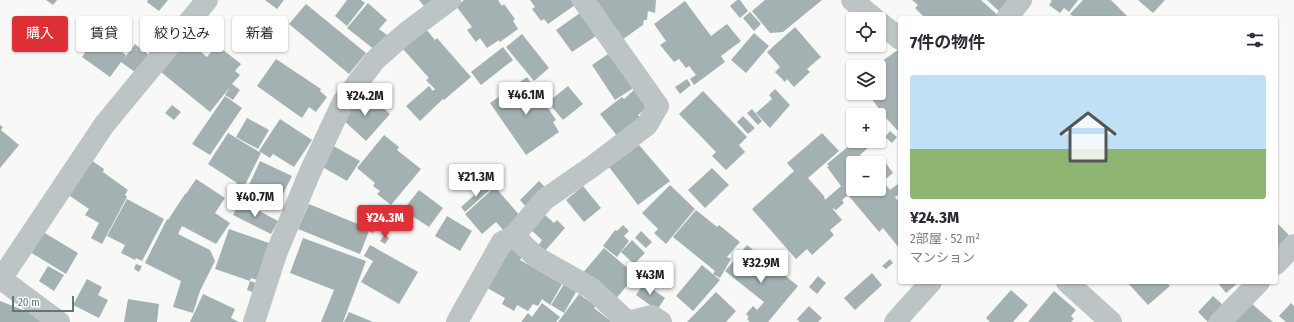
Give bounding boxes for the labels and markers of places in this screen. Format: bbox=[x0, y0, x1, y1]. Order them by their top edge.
pin: ¥46.1M bbox=[493, 82, 559, 116]
pin: ¥24.2M bbox=[332, 83, 398, 117]
pin: ¥21.3M bbox=[443, 164, 509, 198]
pin: ¥40.7M bbox=[222, 184, 288, 218]
pin: ¥24.3M bbox=[352, 205, 418, 239]
pin: ¥32.9M bbox=[728, 250, 794, 284]
pin: ¥43M bbox=[626, 262, 674, 296]

